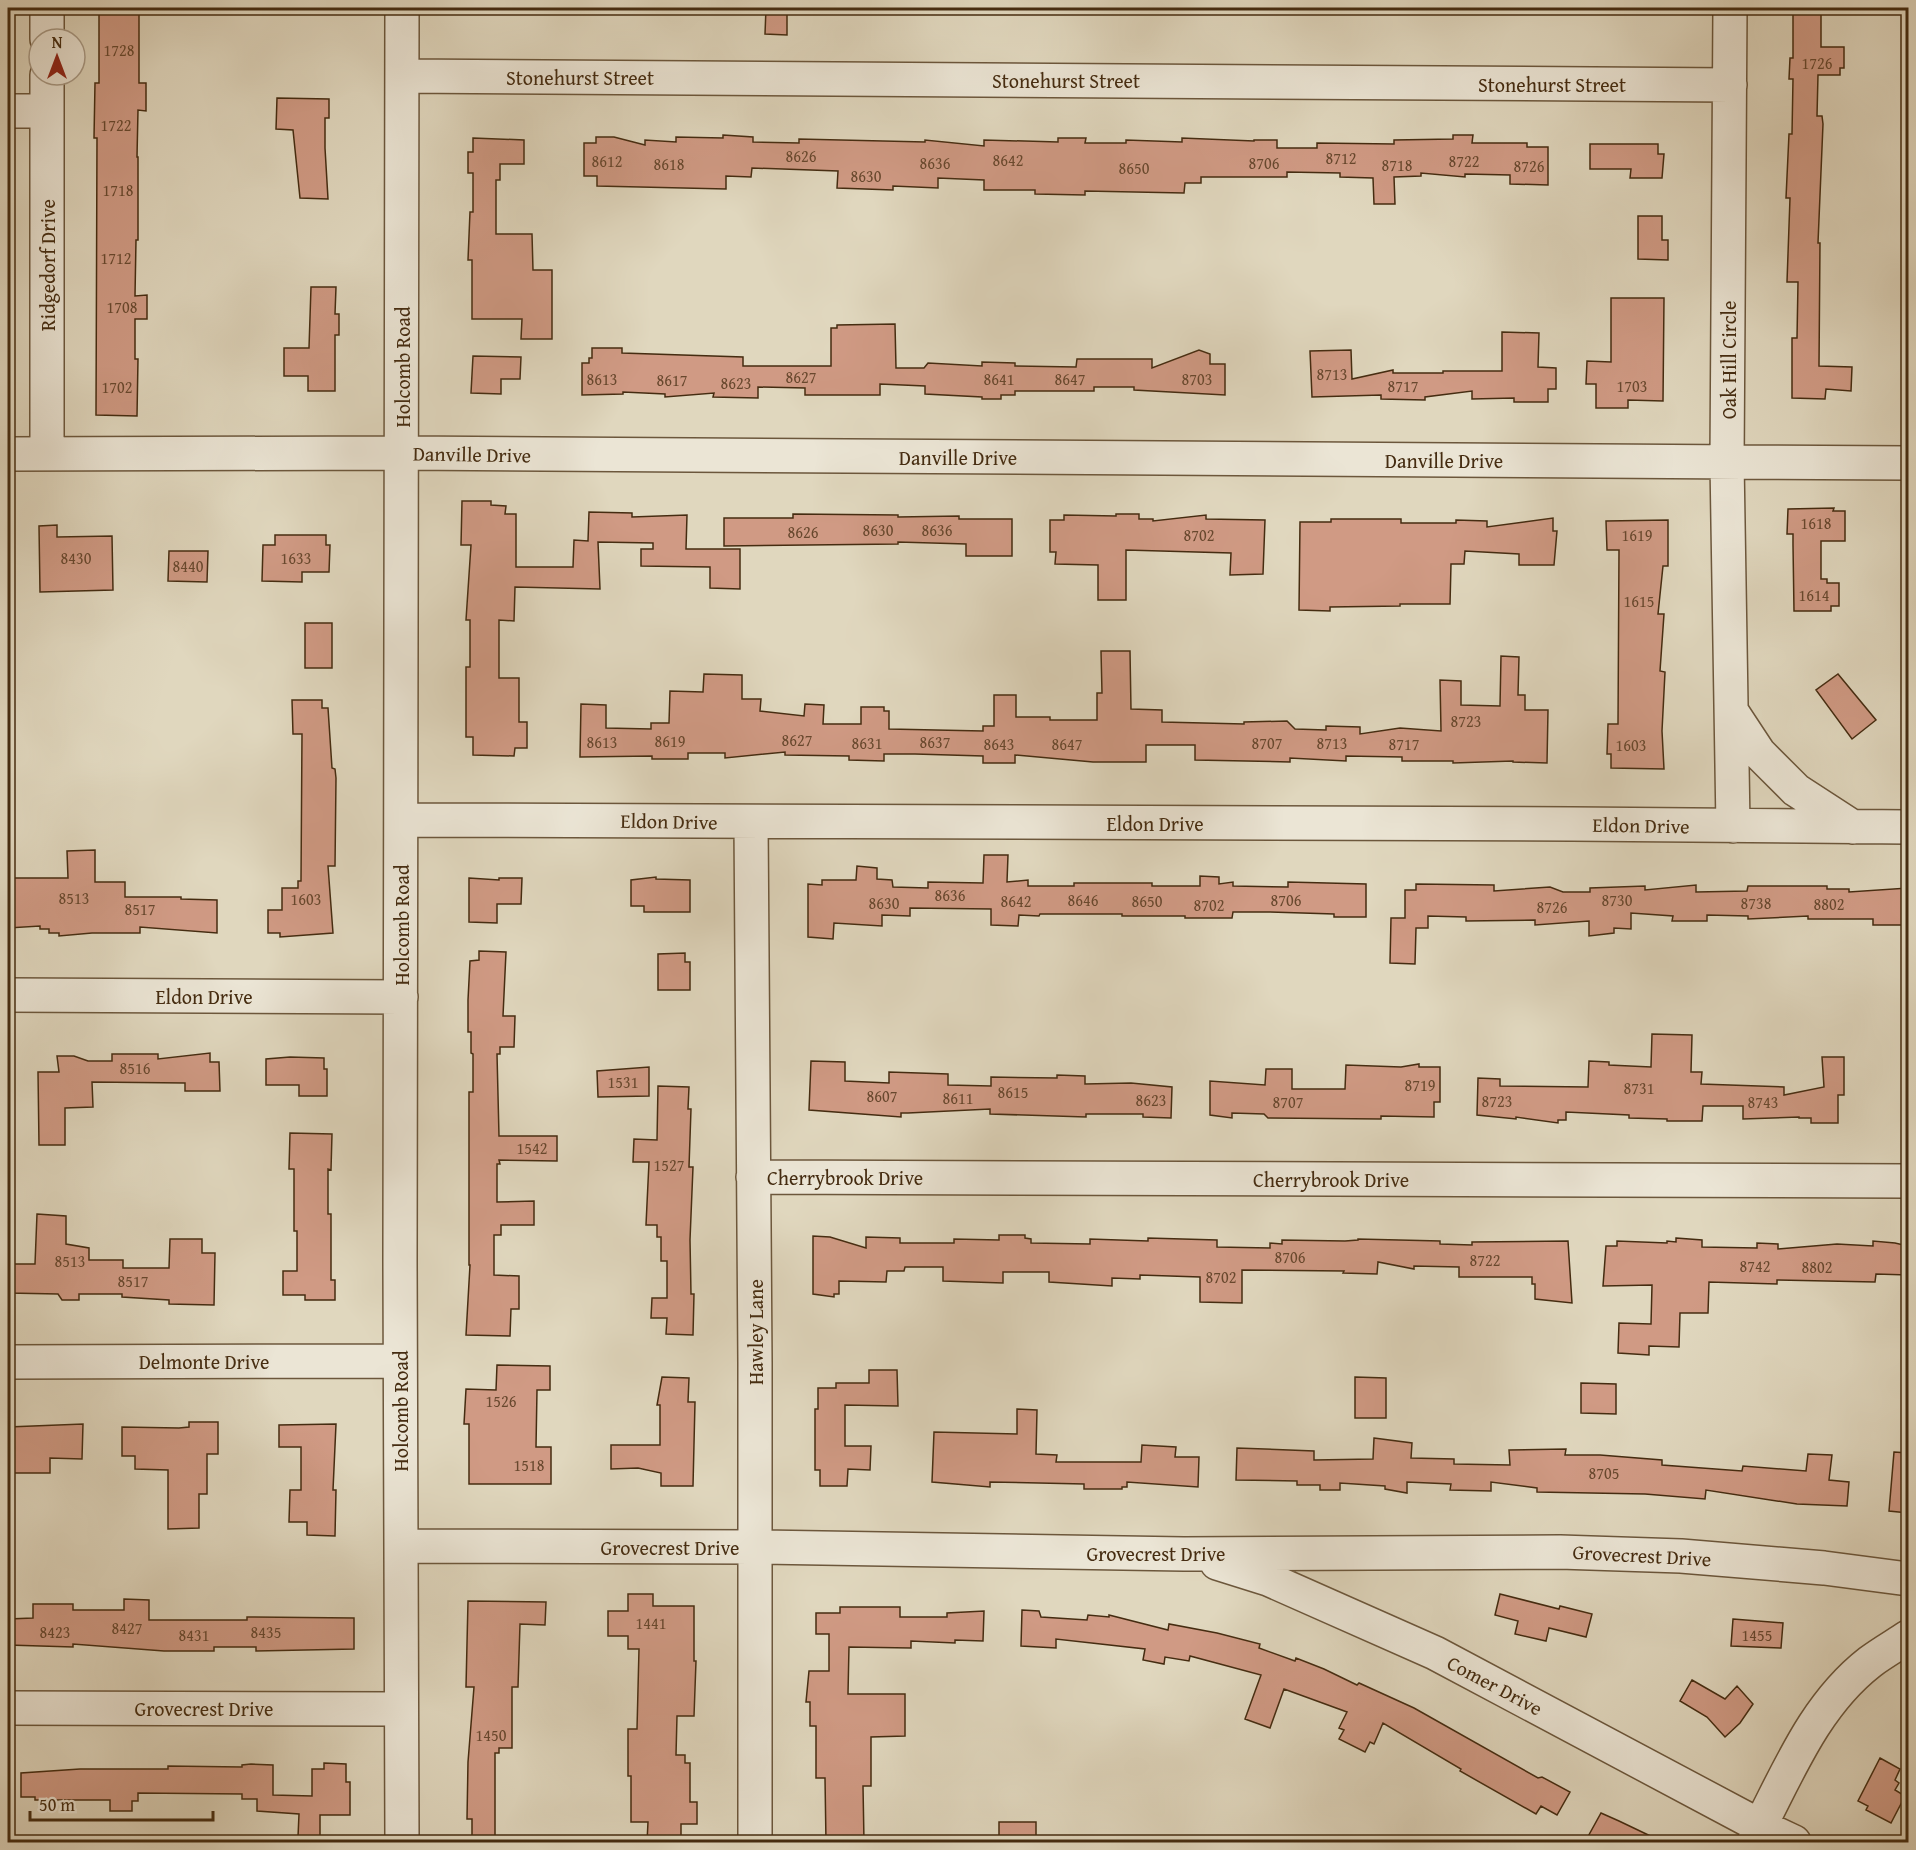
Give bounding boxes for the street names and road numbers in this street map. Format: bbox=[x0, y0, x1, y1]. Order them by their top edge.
street label: Stonehurst Street bbox=[506, 63, 654, 92]
street label: Stonehurst Street bbox=[992, 66, 1140, 95]
street label: Stonehurst Street bbox=[1478, 70, 1626, 99]
street label: Ridgedorf Drive bbox=[33, 199, 62, 331]
street label: Oak Hill Circle bbox=[1714, 301, 1743, 419]
street label: Holcomb Road bbox=[388, 306, 417, 428]
street label: Danville Drive bbox=[413, 438, 531, 470]
street label: Danville Drive bbox=[899, 443, 1017, 472]
street label: Danville Drive bbox=[1385, 446, 1503, 475]
street label: Eldon Drive bbox=[620, 806, 718, 836]
street label: Eldon Drive bbox=[1106, 809, 1204, 838]
street label: Eldon Drive bbox=[1592, 810, 1690, 840]
street label: Holcomb Road bbox=[387, 864, 416, 986]
street label: Eldon Drive bbox=[155, 982, 253, 1011]
street label: Cherrybrook Drive bbox=[767, 1163, 923, 1192]
street label: Cherrybrook Drive bbox=[1253, 1165, 1409, 1194]
street label: Hawley Lane bbox=[741, 1279, 770, 1385]
street label: Delmonte Drive bbox=[139, 1347, 269, 1376]
street label: Holcomb Road bbox=[386, 1350, 415, 1472]
street label: Grovecrest Drive bbox=[601, 1533, 739, 1562]
street label: Grovecrest Drive bbox=[1572, 1537, 1712, 1573]
street label: Grovecrest Drive bbox=[1087, 1539, 1225, 1568]
street label: Comer Drive bbox=[1442, 1648, 1548, 1722]
street label: Grovecrest Drive bbox=[135, 1694, 273, 1723]

